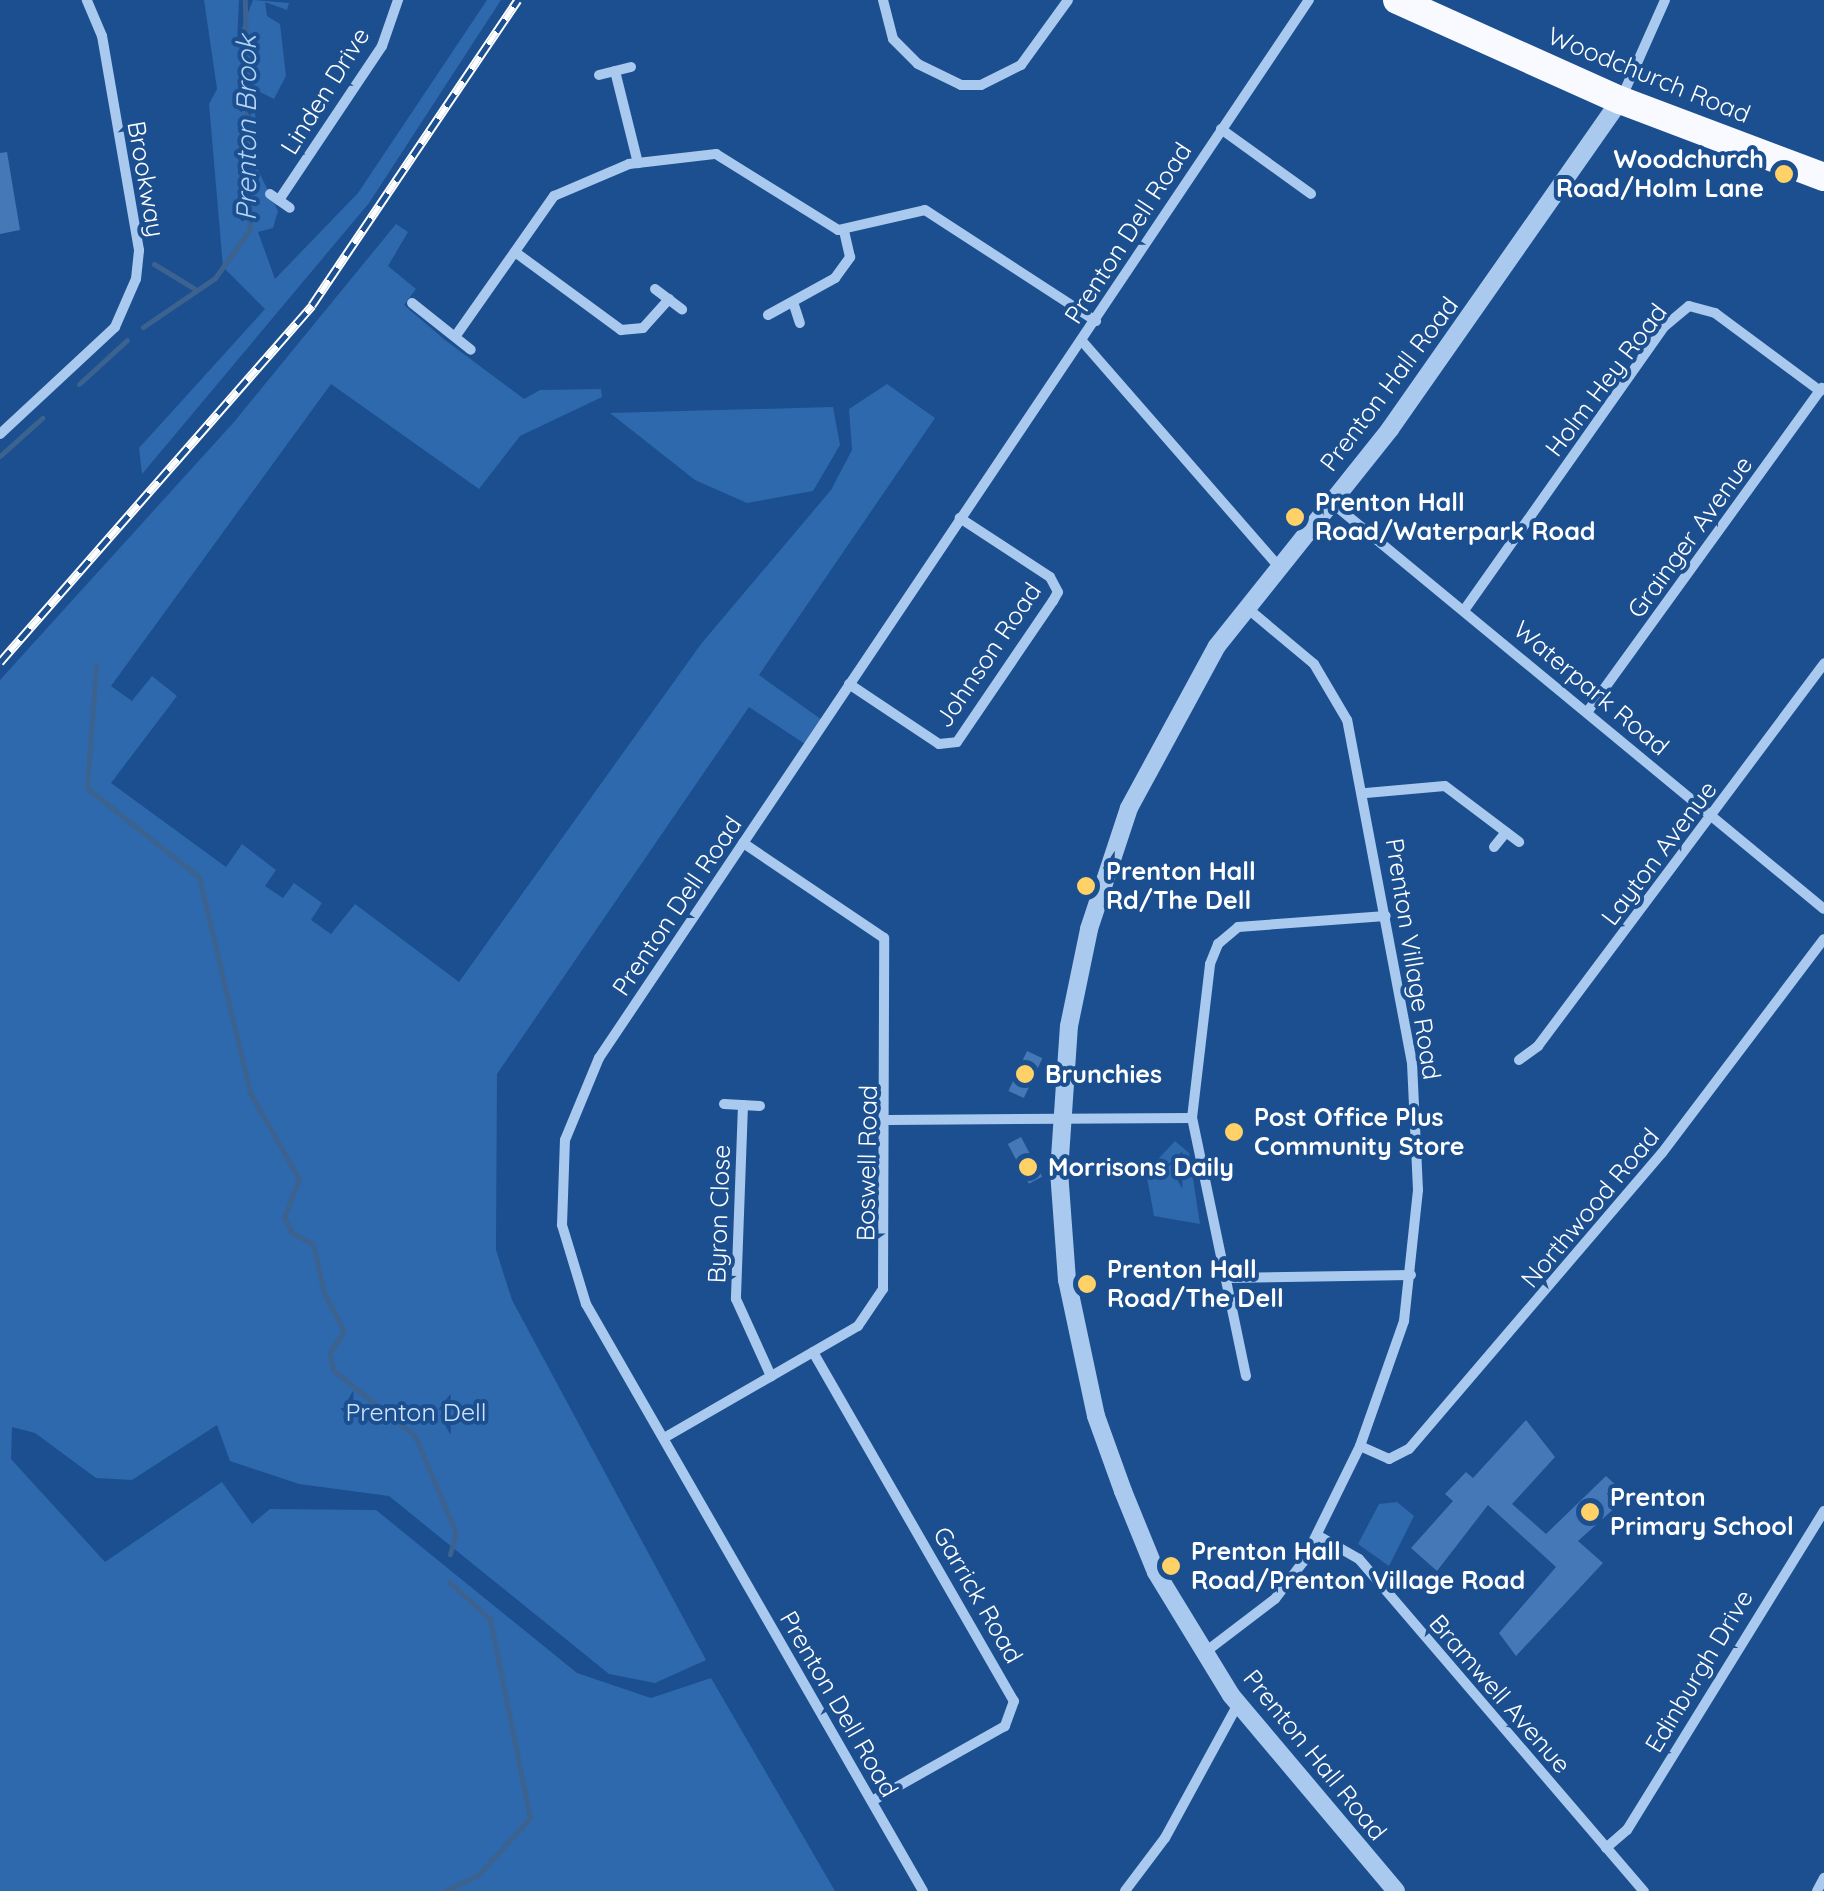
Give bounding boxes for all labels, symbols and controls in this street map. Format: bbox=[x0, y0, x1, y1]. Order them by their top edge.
street label: Woodchurch Road bbox=[1543, 21, 1755, 129]
street label: Linden Drive bbox=[274, 22, 376, 160]
water label: Prenton Brook bbox=[229, 35, 263, 221]
street label: Brookway bbox=[121, 119, 171, 239]
street label: Prenton Dell Road bbox=[1058, 137, 1198, 329]
place label: Woodchurch Road/Holm Lane bbox=[1556, 145, 1764, 204]
marker: Woodchurch Road/Holm Lane bbox=[1773, 163, 1795, 185]
street label: Prenton Hall Road bbox=[1314, 291, 1464, 477]
street label: Holm Hey Road bbox=[1539, 298, 1673, 462]
street label: Grainger Avenue bbox=[1621, 450, 1759, 624]
place label: Prenton Hall Road/Waterpark Road bbox=[1315, 488, 1596, 547]
marker: Prenton Hall Road/Waterpark Road bbox=[1284, 506, 1306, 528]
street label: Johnson Road bbox=[929, 577, 1047, 733]
street label: Waterpark Road bbox=[1507, 614, 1675, 762]
street label: Layton Avenue bbox=[1595, 775, 1723, 931]
street label: Prenton Dell Road bbox=[606, 811, 748, 1001]
street label: Prenton Village Road bbox=[1379, 836, 1447, 1082]
place label: Prenton Hall Rd/The Dell bbox=[1106, 857, 1256, 916]
marker: Prenton Hall Rd/The Dell bbox=[1075, 875, 1097, 897]
place label: Brunchies bbox=[1045, 1059, 1162, 1089]
marker: Brunchies bbox=[1014, 1063, 1036, 1085]
street label: Boswell Road bbox=[851, 1085, 883, 1241]
place label: Post Office Plus Community Store bbox=[1254, 1103, 1464, 1162]
marker: Post Office Plus Community Store bbox=[1223, 1121, 1245, 1143]
street label: Northwood Road bbox=[1515, 1122, 1665, 1294]
street label: Byron Close bbox=[702, 1144, 736, 1284]
place label: Morrisons Daily bbox=[1048, 1152, 1234, 1182]
marker: Morrisons Daily bbox=[1017, 1156, 1039, 1178]
place label: Prenton Hall Road/The Dell bbox=[1107, 1255, 1284, 1314]
marker: Prenton Hall Road/The Dell bbox=[1076, 1273, 1098, 1295]
park label: Prenton Dell bbox=[345, 1397, 487, 1427]
place label: Prenton Primary School bbox=[1610, 1483, 1794, 1542]
marker: Prenton Primary School bbox=[1579, 1501, 1601, 1523]
street label: Garrick Road bbox=[927, 1521, 1029, 1669]
place label: Prenton Hall Road/Prenton Village Road bbox=[1191, 1537, 1525, 1596]
marker: Prenton Hall Road/Prenton Village Road bbox=[1160, 1555, 1182, 1577]
street label: Edinburgh Drive bbox=[1639, 1584, 1759, 1758]
street label: Prenton Dell Road bbox=[774, 1606, 904, 1802]
street label: Bramwell Avenue bbox=[1423, 1609, 1577, 1779]
street label: Prenton Hall Road bbox=[1237, 1664, 1393, 1846]

